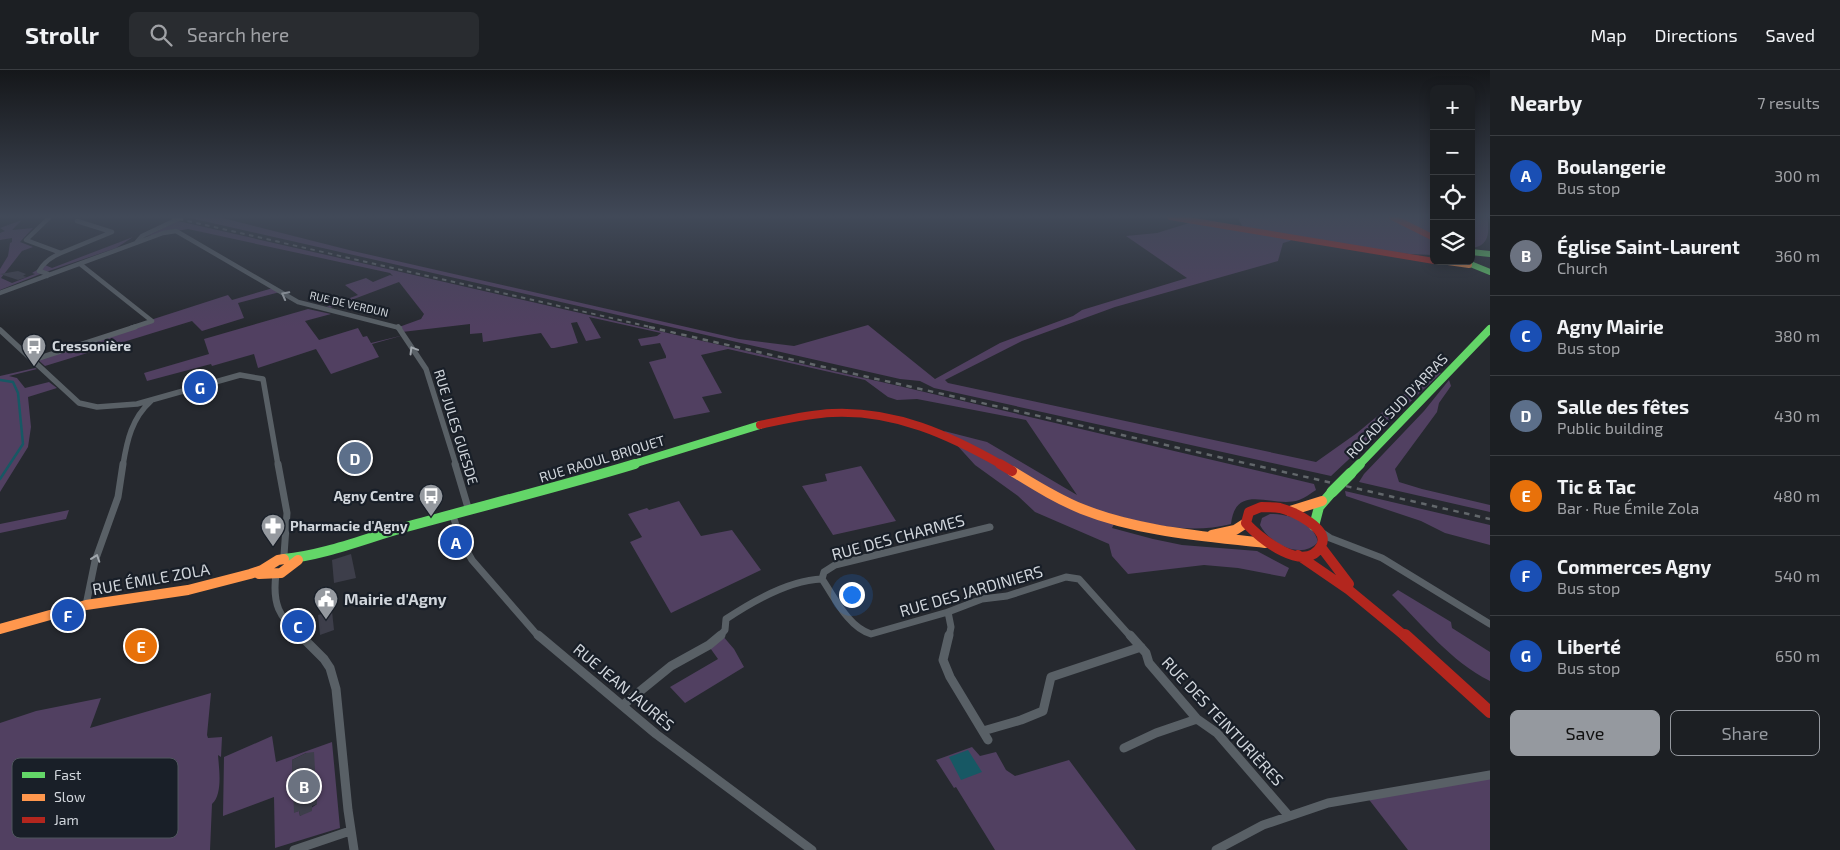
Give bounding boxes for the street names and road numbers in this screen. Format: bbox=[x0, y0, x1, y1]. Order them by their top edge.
street label: RUE DE VERDUN bbox=[308, 288, 390, 319]
street label: ROCADE SUD D'ARRAS bbox=[1342, 350, 1451, 461]
street label: RUE JULES GUESDE bbox=[431, 367, 482, 487]
street label: RUE RAOUL BRIQUET bbox=[537, 431, 667, 486]
street label: RUE DES CHARMES bbox=[829, 510, 966, 563]
street label: RUE ÉMILE ZOLA bbox=[91, 559, 211, 598]
street label: RUE DES JARDINIERS bbox=[897, 561, 1045, 620]
street label: RUE JEAN JAURÈS bbox=[570, 639, 678, 734]
street label: RUE DES TEINTURIÈRES bbox=[1159, 652, 1288, 789]

